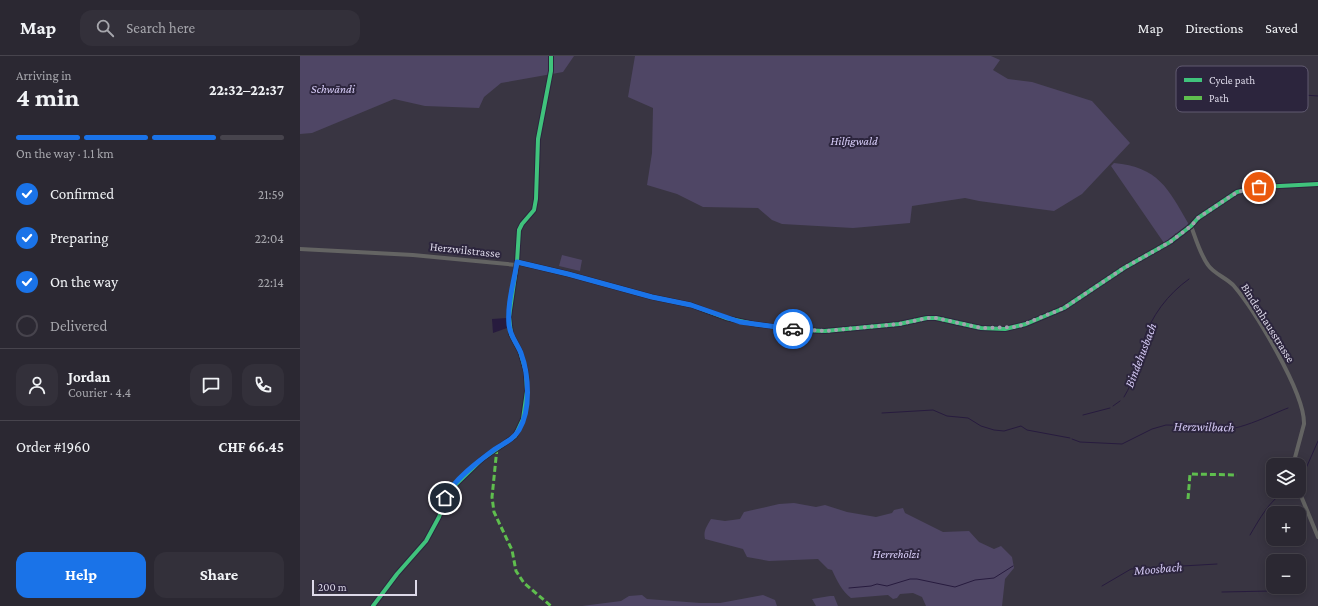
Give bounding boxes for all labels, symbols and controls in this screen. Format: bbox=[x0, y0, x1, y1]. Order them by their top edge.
search box bbox=[80, 10, 360, 46]
text: Map bbox=[20, 17, 56, 38]
icon: search bbox=[94, 17, 116, 39]
text: Search here bbox=[126, 20, 195, 36]
text: Map bbox=[1138, 20, 1163, 36]
text: Directions bbox=[1185, 20, 1243, 36]
text: Saved bbox=[1265, 20, 1298, 36]
legend bbox=[1176, 66, 1308, 112]
text: Arriving in bbox=[16, 68, 72, 83]
text: Cycle path bbox=[1209, 74, 1255, 87]
text: 22:32–22:37 bbox=[209, 82, 284, 98]
park label: Schwändi bbox=[311, 82, 356, 96]
text: 4 min bbox=[16, 83, 80, 112]
text: Path bbox=[1209, 92, 1229, 104]
park label: Hilfigwald bbox=[830, 134, 878, 148]
text: On the way · 1.1 km bbox=[16, 146, 114, 161]
pin bbox=[1242, 170, 1276, 204]
icon: bag bbox=[1248, 176, 1270, 198]
icon: check bbox=[16, 183, 38, 205]
text: Confirmed bbox=[50, 186, 114, 202]
text: 21:59 bbox=[258, 187, 284, 202]
icon: check bbox=[16, 227, 38, 249]
text: Preparing bbox=[50, 230, 109, 246]
text: 22:04 bbox=[255, 231, 284, 246]
street label: Herzwilstrasse bbox=[429, 239, 501, 261]
icon: check bbox=[16, 271, 38, 293]
text: On the way bbox=[50, 274, 118, 290]
text: 22:14 bbox=[258, 275, 284, 290]
street label: Bindenhausstrasse bbox=[1238, 281, 1298, 365]
courier bbox=[773, 309, 813, 349]
text: Delivered bbox=[50, 318, 107, 334]
icon: car bbox=[782, 318, 804, 340]
water label: Bindehusbach bbox=[1121, 321, 1160, 389]
button: person bbox=[16, 364, 58, 406]
button: chat bbox=[190, 364, 232, 406]
button: phone bbox=[242, 364, 284, 406]
text: Jordan bbox=[68, 369, 110, 385]
text: Courier · 4.4 bbox=[68, 385, 131, 400]
water label: Herzwilbach bbox=[1174, 418, 1234, 435]
text: Order #1960 bbox=[16, 439, 90, 455]
text: CHF 66.45 bbox=[218, 439, 284, 455]
map controls bbox=[1266, 458, 1306, 594]
button: layers bbox=[1266, 458, 1306, 498]
pin bbox=[428, 481, 462, 515]
icon: home bbox=[434, 487, 456, 509]
button: + bbox=[1266, 506, 1306, 546]
park label: Herrehölzi bbox=[873, 547, 920, 561]
button: Help bbox=[16, 552, 146, 598]
button: Share bbox=[154, 552, 284, 598]
button: − bbox=[1266, 554, 1306, 594]
water label: Moosbach bbox=[1132, 559, 1183, 578]
scale bar bbox=[312, 578, 417, 597]
text: 200 m bbox=[318, 581, 347, 593]

